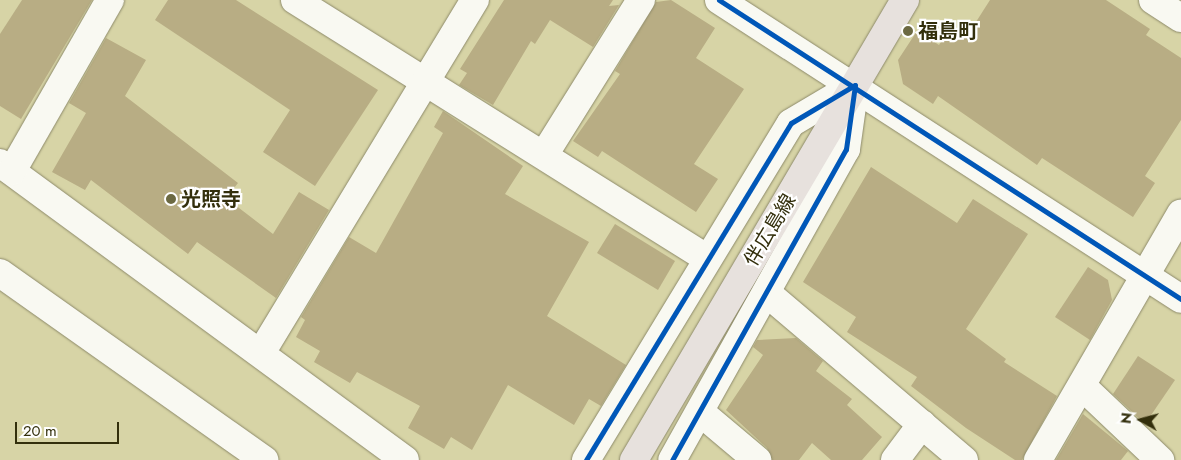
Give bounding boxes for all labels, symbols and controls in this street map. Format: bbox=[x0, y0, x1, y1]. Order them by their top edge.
place label: 福島町 bbox=[918, 19, 978, 43]
marker: 福島町 bbox=[902, 25, 914, 37]
place label: 光照寺 bbox=[181, 187, 241, 211]
street label: 伴広島線 bbox=[739, 190, 801, 270]
marker: 光照寺 bbox=[165, 193, 177, 205]
north arrow bbox=[1116, 395, 1166, 445]
text: N bbox=[1116, 411, 1137, 425]
scale bar bbox=[18, 412, 121, 444]
text: 20 m bbox=[23, 420, 57, 442]

